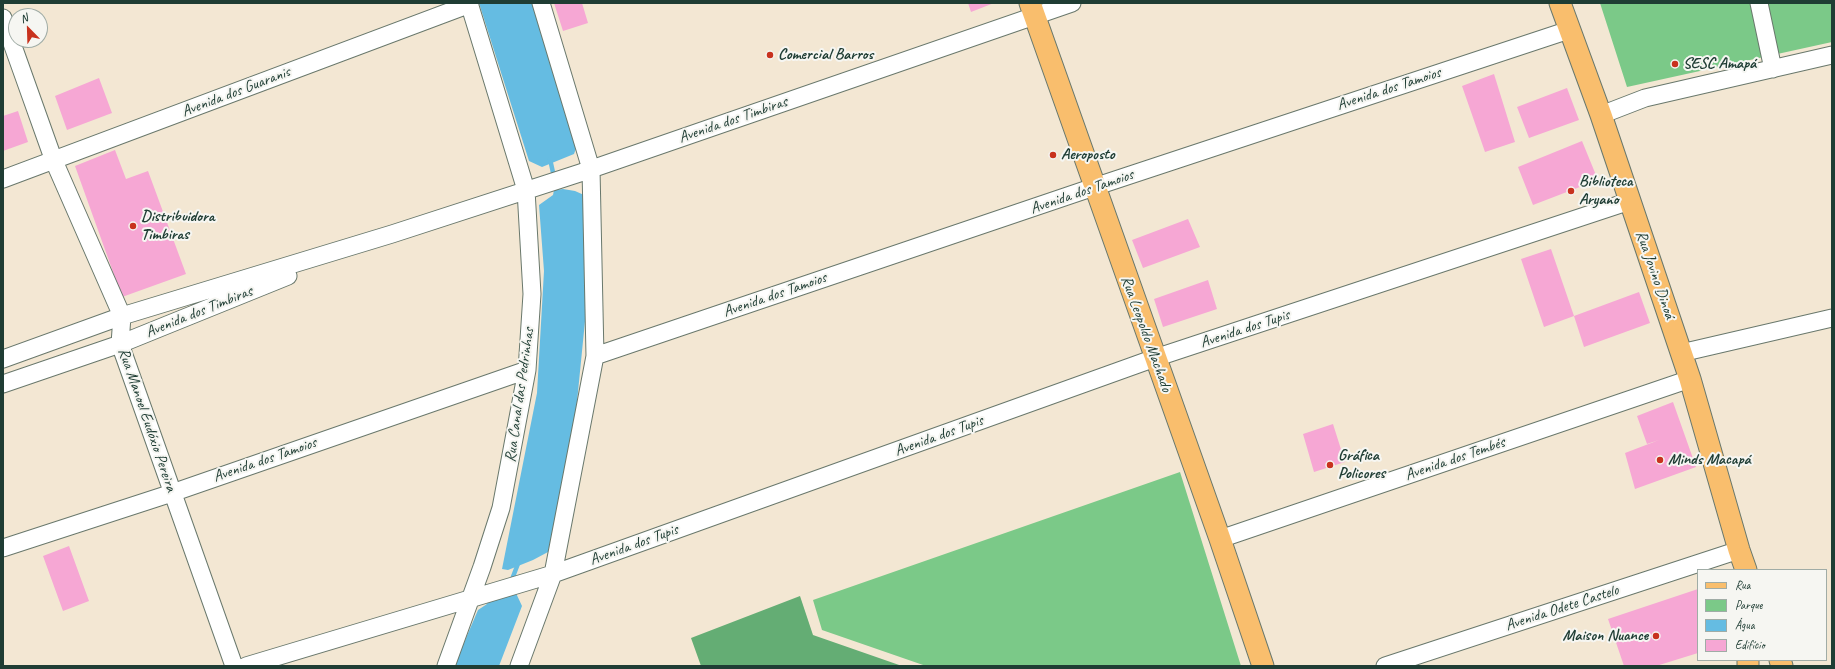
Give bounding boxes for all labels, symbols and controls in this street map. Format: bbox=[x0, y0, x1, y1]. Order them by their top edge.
north arrow bbox=[8, 8, 48, 48]
text: N bbox=[18, 10, 30, 26]
place label: Comercial Barros bbox=[778, 45, 873, 65]
marker: Comercial Barros bbox=[765, 50, 775, 60]
place label: SESC Amapá bbox=[1683, 54, 1756, 74]
marker: SESC Amapá bbox=[1670, 59, 1680, 69]
street label: Avenida dos Guaranis bbox=[179, 62, 293, 122]
street label: Avenida dos Tamoios bbox=[1335, 63, 1443, 115]
street label: Avenida dos Timbiras bbox=[676, 92, 790, 148]
place label: Aeroposto bbox=[1061, 145, 1115, 165]
marker: Aeroposto bbox=[1048, 150, 1058, 160]
street label: Avenida dos Tamoios bbox=[1028, 165, 1136, 219]
place label: Biblioteca Aryano bbox=[1579, 172, 1633, 210]
marker: Biblioteca Aryano bbox=[1566, 186, 1576, 196]
place label: Distribuidora Timbiras bbox=[141, 207, 214, 245]
marker: Distribuidora Timbiras bbox=[128, 221, 138, 231]
street label: Rua Jovino Dinoá bbox=[1631, 228, 1679, 322]
street label: Avenida dos Tamoios bbox=[721, 268, 829, 322]
street label: Rua Leopoldo Machado bbox=[1116, 273, 1176, 395]
street label: Avenida dos Timbiras bbox=[143, 282, 255, 342]
street label: Avenida dos Tupis bbox=[1198, 306, 1292, 352]
street label: Rua Canal das Pedrinhas bbox=[501, 327, 539, 463]
street label: Rua Manoel Eudóxio Pereira bbox=[113, 346, 181, 494]
street label: Avenida dos Tupis bbox=[892, 411, 986, 461]
street label: Avenida dos Tamoios bbox=[211, 433, 319, 487]
street label: Avenida dos Tembés bbox=[1403, 433, 1507, 485]
place label: Gráfica Policores bbox=[1338, 446, 1385, 484]
place label: Minds Macapá bbox=[1668, 450, 1750, 470]
marker: Minds Macapá bbox=[1655, 455, 1665, 465]
marker: Gráfica Policores bbox=[1325, 460, 1335, 470]
street label: Avenida dos Tupis bbox=[587, 520, 681, 570]
legend bbox=[1697, 569, 1827, 661]
text: Rua bbox=[1735, 577, 1750, 593]
street label: Avenida Odete Castelo bbox=[1503, 581, 1621, 635]
text: Parque bbox=[1735, 597, 1763, 613]
text: Água bbox=[1735, 617, 1755, 633]
place label: Maison Nuance bbox=[1563, 626, 1648, 646]
marker: Maison Nuance bbox=[1651, 631, 1661, 641]
text: Edifício bbox=[1735, 637, 1765, 653]

